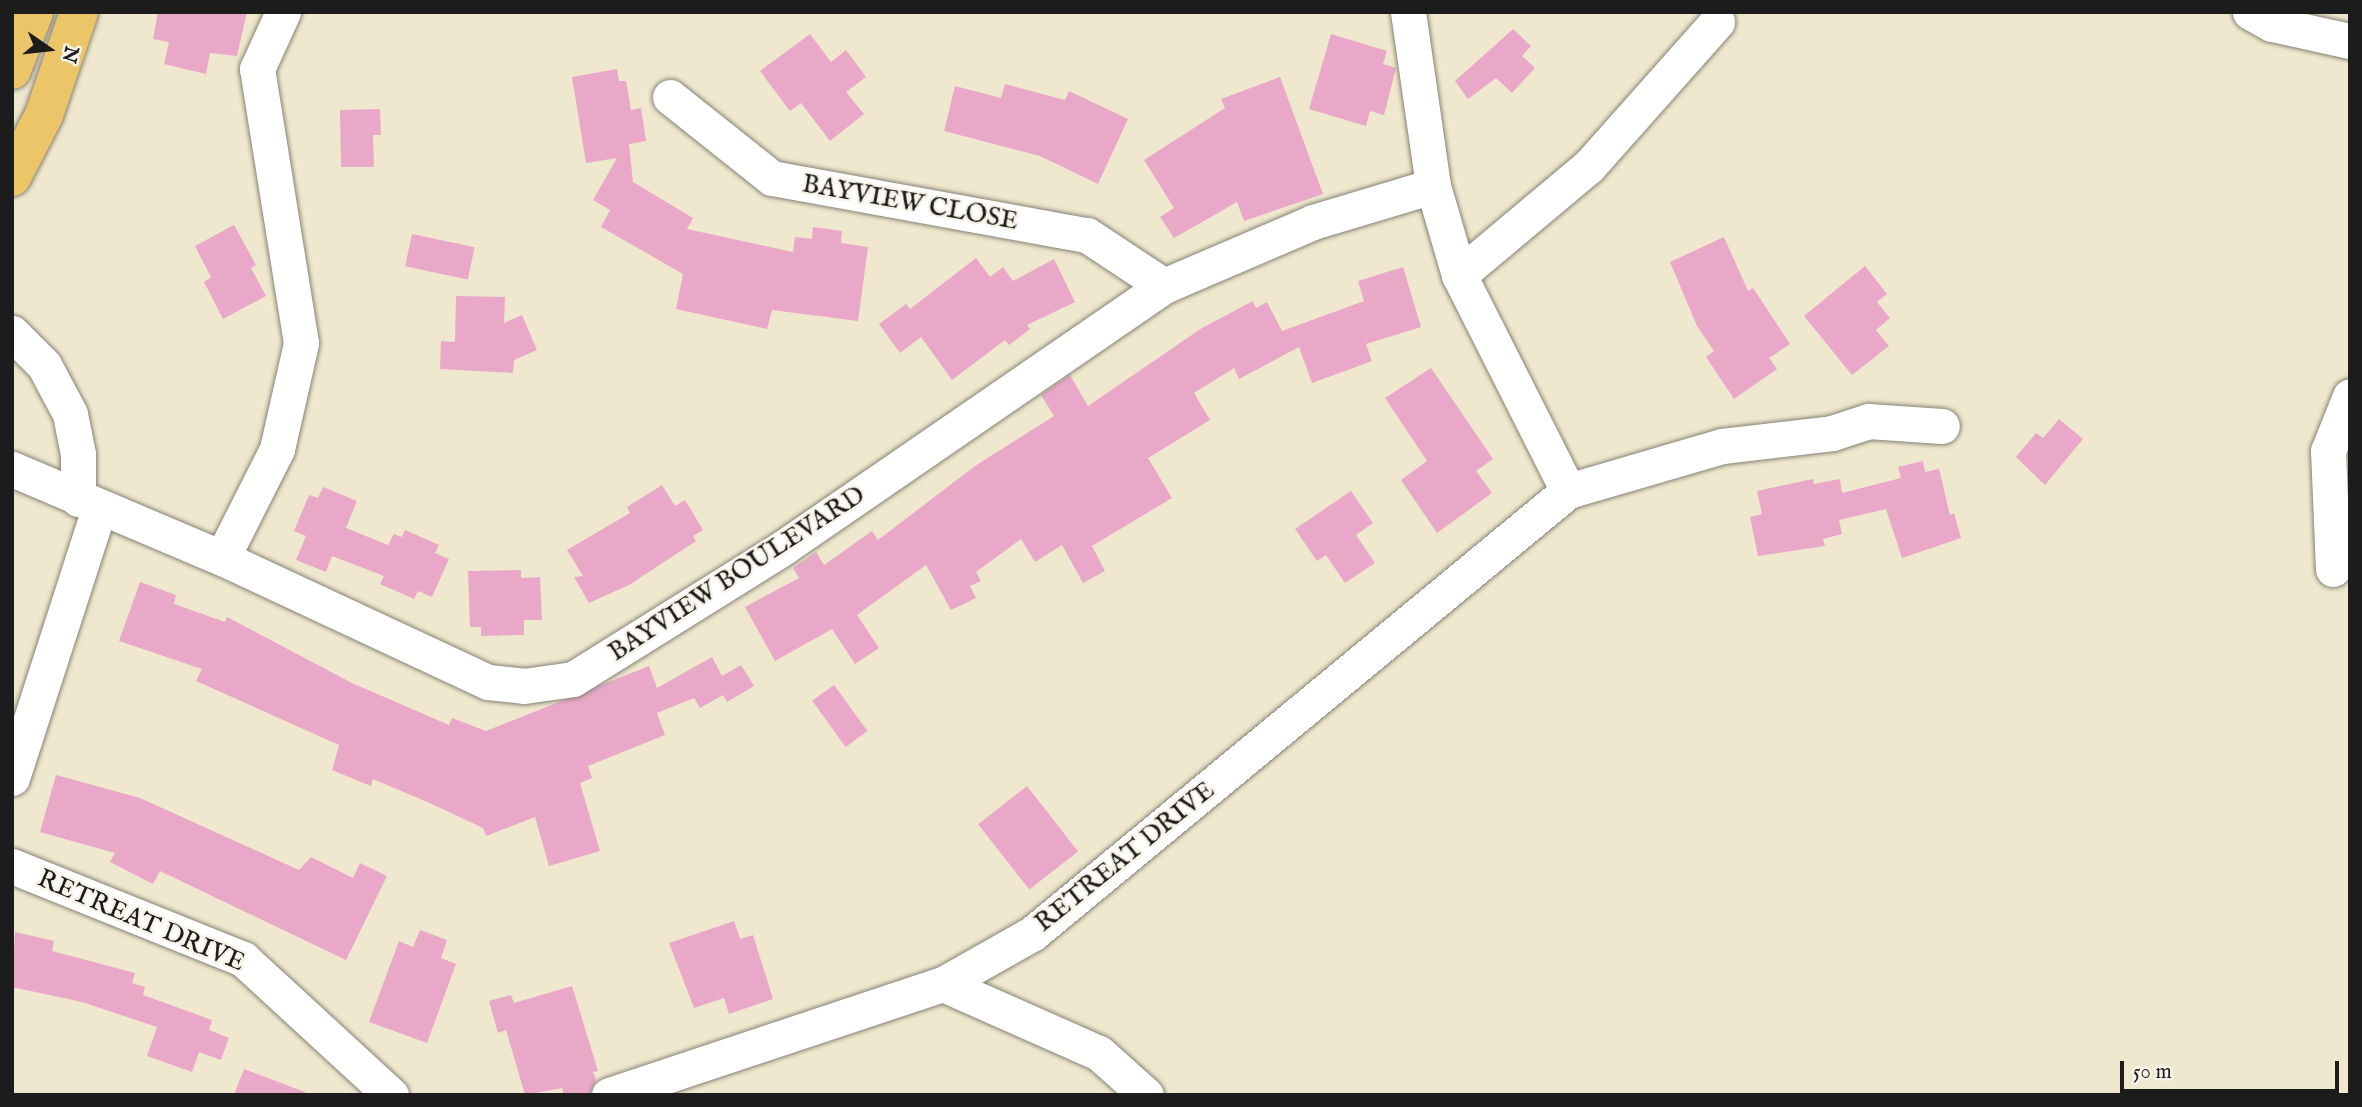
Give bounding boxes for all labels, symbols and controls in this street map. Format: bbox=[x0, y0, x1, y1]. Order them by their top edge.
north arrow bbox=[14, 14, 84, 84]
text: N bbox=[56, 43, 83, 65]
street label: BAYVIEW CLOSE bbox=[800, 169, 1020, 237]
street label: BAYVIEW BOULEVARD bbox=[603, 479, 871, 669]
street label: RETREAT DRIVE bbox=[1029, 775, 1221, 939]
street label: RETREAT DRIVE bbox=[33, 863, 249, 979]
scale bar bbox=[2124, 1048, 2343, 1092]
text: 50 m bbox=[2133, 1059, 2172, 1086]

